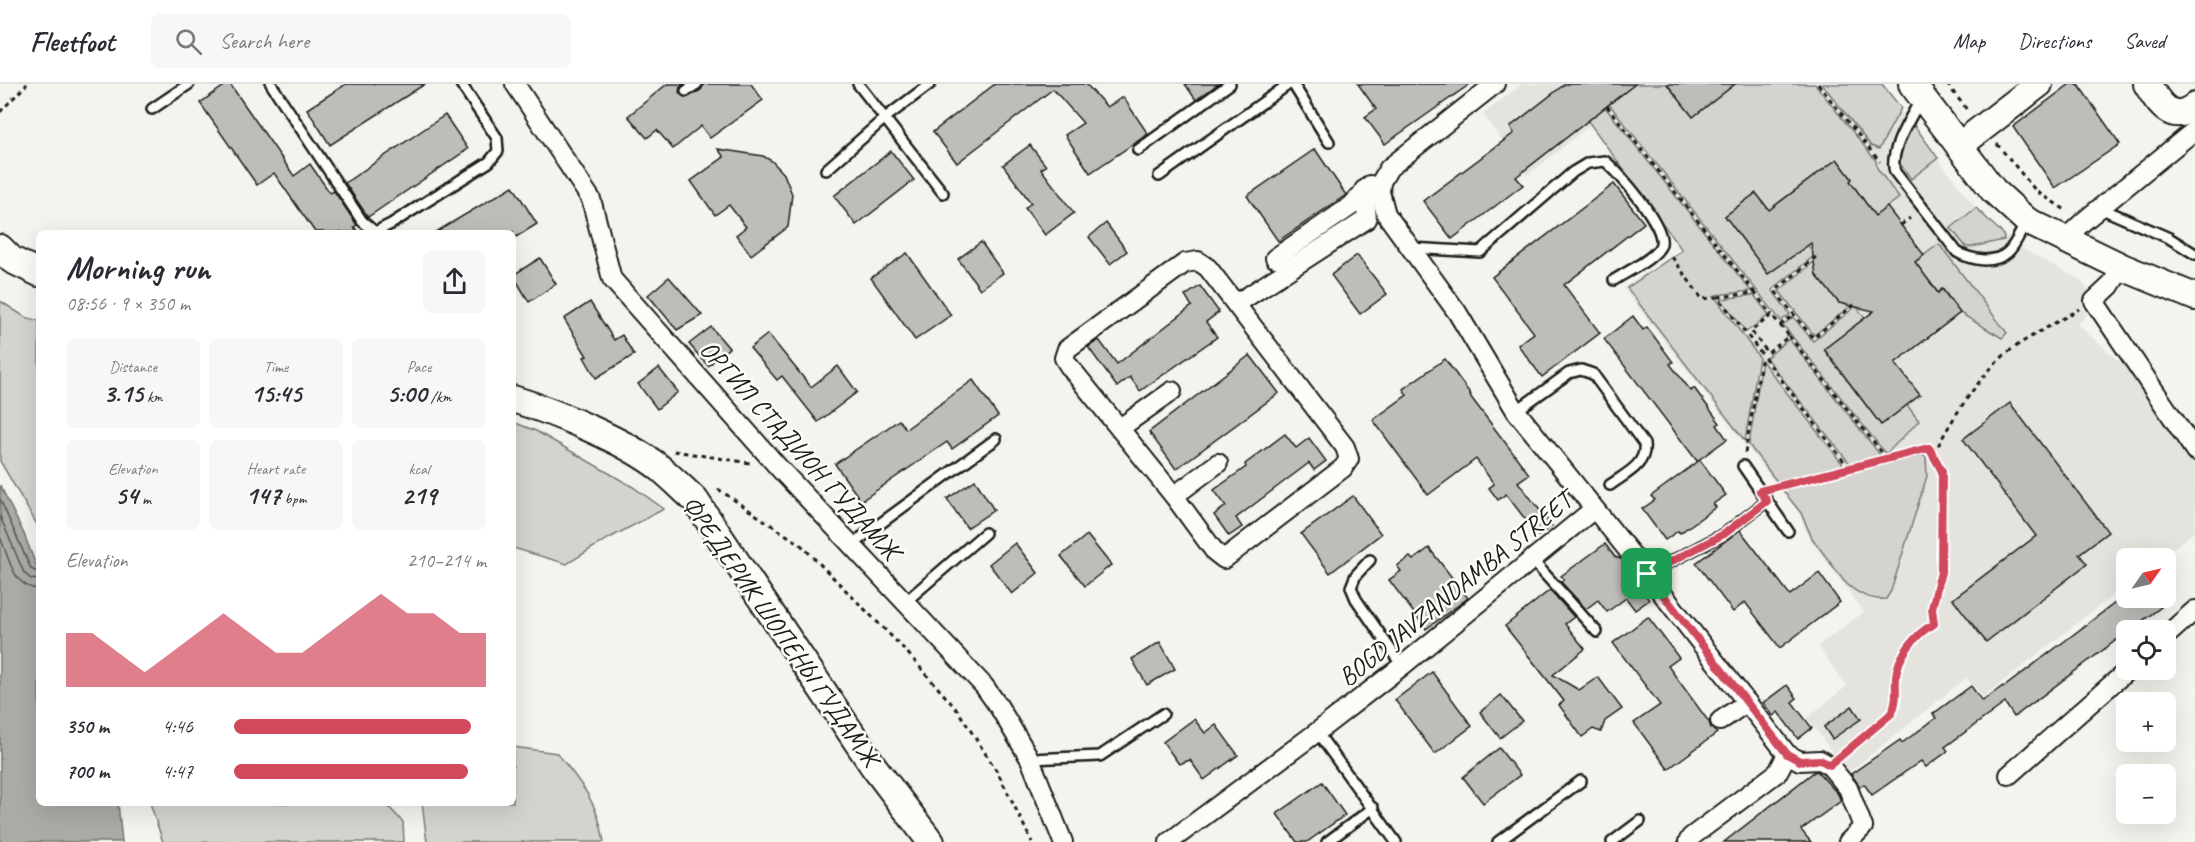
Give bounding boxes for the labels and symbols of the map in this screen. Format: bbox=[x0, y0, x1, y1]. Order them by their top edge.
street label: ОРГИЛ СТАДИОН ГУДАМЖ bbox=[693, 333, 911, 570]
street label: BOGD JAVZANDAMBA STREET bbox=[1332, 481, 1583, 693]
street label: ФРЕДЕРИК ШОПЕНЫ ГУДАМЖ bbox=[675, 489, 889, 776]
pin bbox=[1621, 548, 1672, 599]
north arrow bbox=[2116, 548, 2176, 608]

